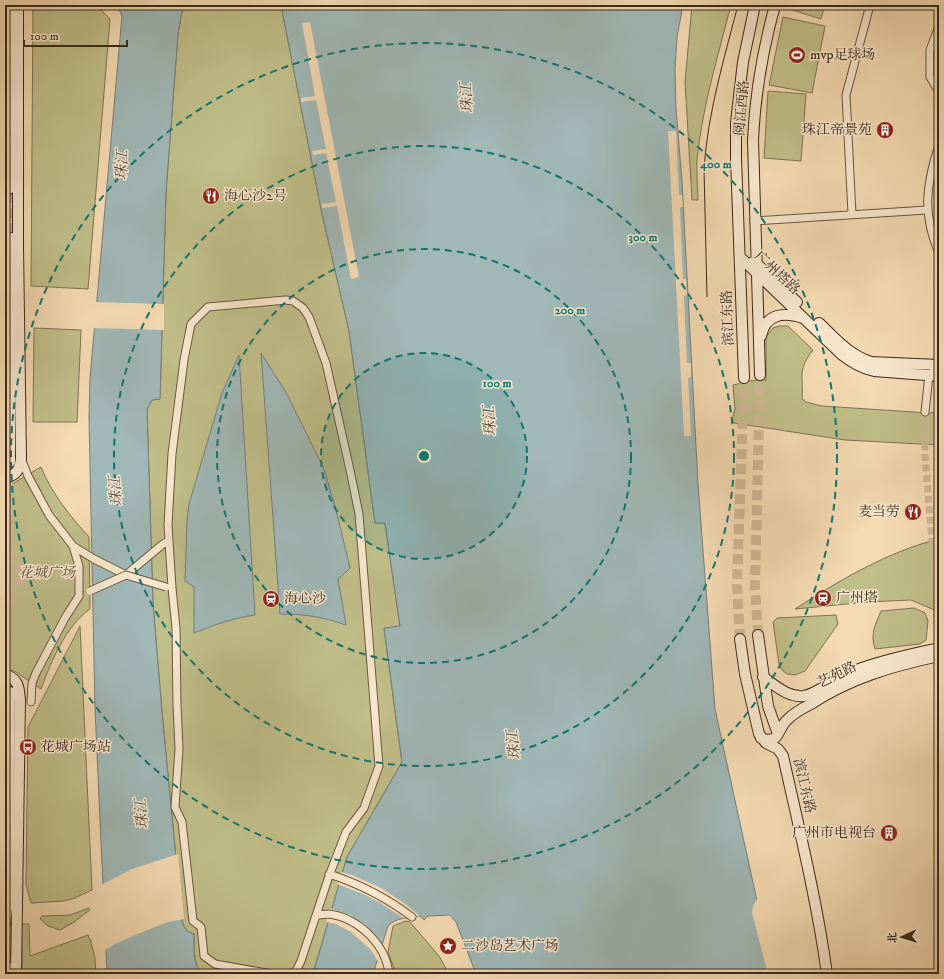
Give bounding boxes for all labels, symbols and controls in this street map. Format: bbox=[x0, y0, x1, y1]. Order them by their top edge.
scale bar bbox=[24, 22, 127, 48]
text: 100 m bbox=[30, 29, 59, 44]
sports icon: mvp足球场 bbox=[787, 45, 807, 65]
place label: mvp足球场 bbox=[810, 46, 876, 64]
street label: 阅江西路 bbox=[731, 79, 753, 137]
water label: 珠江 bbox=[456, 80, 478, 114]
building icon: 珠江帝景苑 bbox=[875, 120, 895, 140]
place label: 珠江帝景苑 bbox=[802, 121, 872, 139]
water label: 珠江 bbox=[112, 148, 132, 180]
text: 400 m bbox=[699, 157, 732, 172]
restaurant icon: 海心沙2号 bbox=[201, 186, 221, 206]
place label: 海心沙2号 bbox=[224, 187, 287, 205]
text: 300 m bbox=[629, 230, 657, 245]
street label: 广州塔路 bbox=[750, 247, 804, 299]
street label: 滨江东路 bbox=[718, 290, 738, 346]
text: 200 m bbox=[555, 303, 585, 318]
text: 100 m bbox=[483, 376, 511, 391]
water label: 珠江 bbox=[479, 403, 501, 437]
centre of rings bbox=[417, 449, 431, 463]
water label: 珠江 bbox=[105, 473, 127, 507]
restaurant icon: 麦当劳 bbox=[903, 502, 923, 522]
place label: 麦当劳 bbox=[858, 503, 900, 521]
park label: 花城广场 bbox=[19, 564, 76, 582]
station icon: 广州塔 bbox=[813, 588, 833, 608]
station icon: 海心沙 bbox=[261, 589, 281, 609]
place label: 广州塔 bbox=[836, 589, 878, 607]
place label: 海心沙 bbox=[284, 590, 326, 608]
street label: 艺苑路 bbox=[814, 658, 860, 692]
water label: 珠江 bbox=[502, 727, 525, 761]
bus stop icon: 花城广场站 bbox=[18, 737, 38, 757]
place label: 花城广场站 bbox=[41, 738, 111, 756]
street label: 滨江东路 bbox=[789, 757, 819, 815]
water label: 珠江 bbox=[131, 796, 153, 830]
building icon: 广州市电视台 bbox=[879, 823, 899, 843]
place label: 广州市电视台 bbox=[792, 824, 876, 842]
north arrow bbox=[882, 917, 922, 957]
text: 北 bbox=[886, 932, 900, 944]
place icon: 二沙岛艺术广场 bbox=[438, 936, 458, 956]
place label: 二沙岛艺术广场 bbox=[461, 937, 559, 955]

